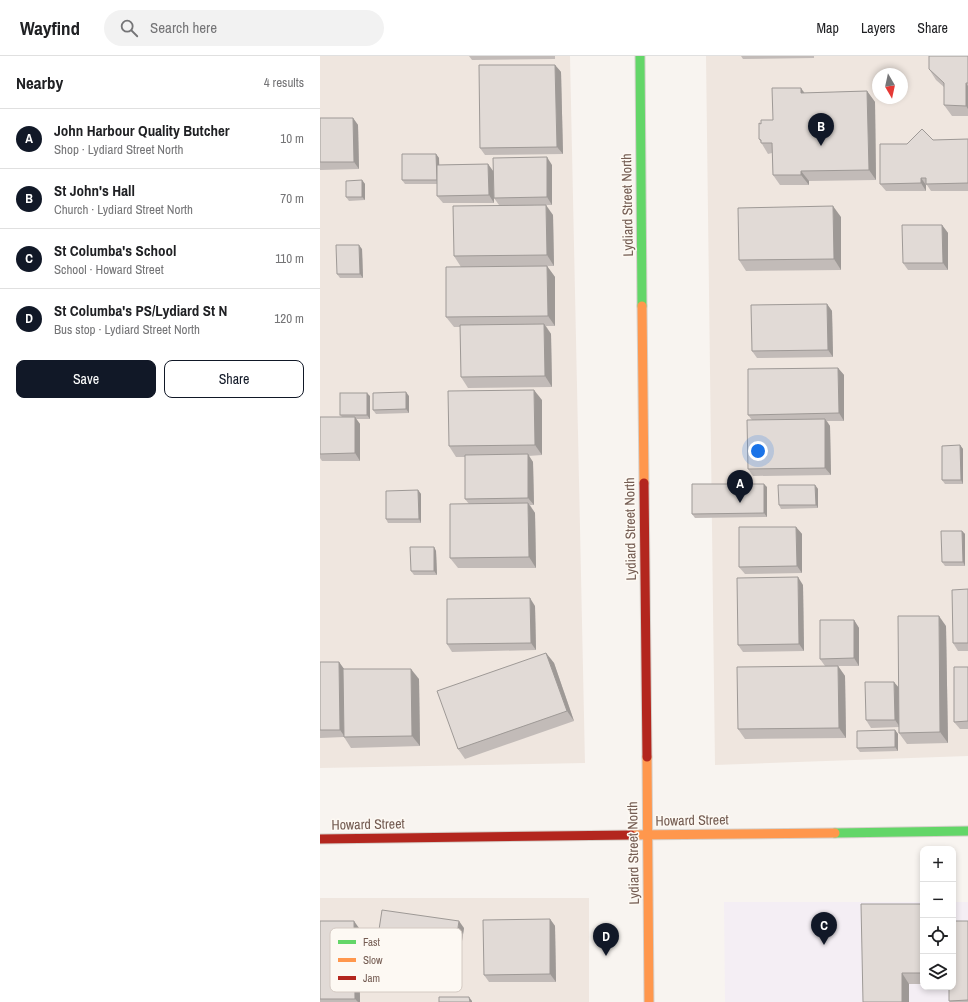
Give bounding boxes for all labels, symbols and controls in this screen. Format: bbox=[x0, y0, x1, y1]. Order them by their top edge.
search box bbox=[104, 10, 384, 46]
text: Wayfind bbox=[20, 15, 80, 41]
icon: search bbox=[118, 17, 140, 39]
text: Search here bbox=[150, 17, 217, 38]
text: Map bbox=[817, 19, 839, 37]
text: Layers bbox=[861, 19, 895, 37]
text: Share bbox=[917, 19, 948, 37]
north arrow bbox=[872, 68, 908, 104]
text: Nearby bbox=[16, 71, 63, 94]
text: 4 results bbox=[264, 74, 304, 91]
pin: B bbox=[808, 113, 834, 146]
text: John Harbour Quality Butcher bbox=[54, 120, 230, 141]
text: A bbox=[25, 130, 33, 147]
text: 10 m bbox=[280, 130, 304, 147]
text: Shop · Lydiard Street North bbox=[54, 141, 183, 158]
street label: Lydiard Street North bbox=[617, 153, 637, 257]
text: St John's Hall bbox=[54, 180, 135, 201]
text: B bbox=[25, 190, 33, 207]
text: 70 m bbox=[280, 190, 304, 207]
text: Church · Lydiard Street North bbox=[54, 201, 193, 218]
text: St Columba's School bbox=[54, 240, 177, 261]
text: C bbox=[25, 250, 33, 267]
text: 110 m bbox=[275, 250, 304, 267]
text: School · Howard Street bbox=[54, 261, 164, 278]
text: St Columba's PS/Lydiard St N bbox=[54, 300, 227, 321]
text: D bbox=[25, 310, 33, 327]
text: 120 m bbox=[274, 310, 304, 327]
text: Bus stop · Lydiard Street North bbox=[54, 321, 200, 338]
button: Save bbox=[16, 360, 156, 398]
button: Share bbox=[164, 360, 304, 398]
your location bbox=[748, 441, 768, 461]
pin: A bbox=[727, 470, 753, 503]
street label: Lydiard Street North bbox=[620, 477, 640, 581]
street label: Lydiard Street North bbox=[623, 801, 643, 905]
street label: Howard Street bbox=[655, 810, 729, 830]
street label: Howard Street bbox=[331, 814, 405, 834]
map controls bbox=[920, 846, 956, 990]
button: + bbox=[920, 846, 956, 882]
button: − bbox=[920, 882, 956, 918]
pin: C bbox=[811, 912, 837, 945]
button: locate bbox=[920, 918, 956, 954]
pin: D bbox=[593, 923, 619, 956]
legend bbox=[330, 928, 462, 992]
text: Fast bbox=[363, 935, 381, 949]
text: Slow bbox=[363, 953, 383, 967]
button: layers bbox=[920, 954, 956, 990]
text: Jam bbox=[363, 971, 380, 985]

